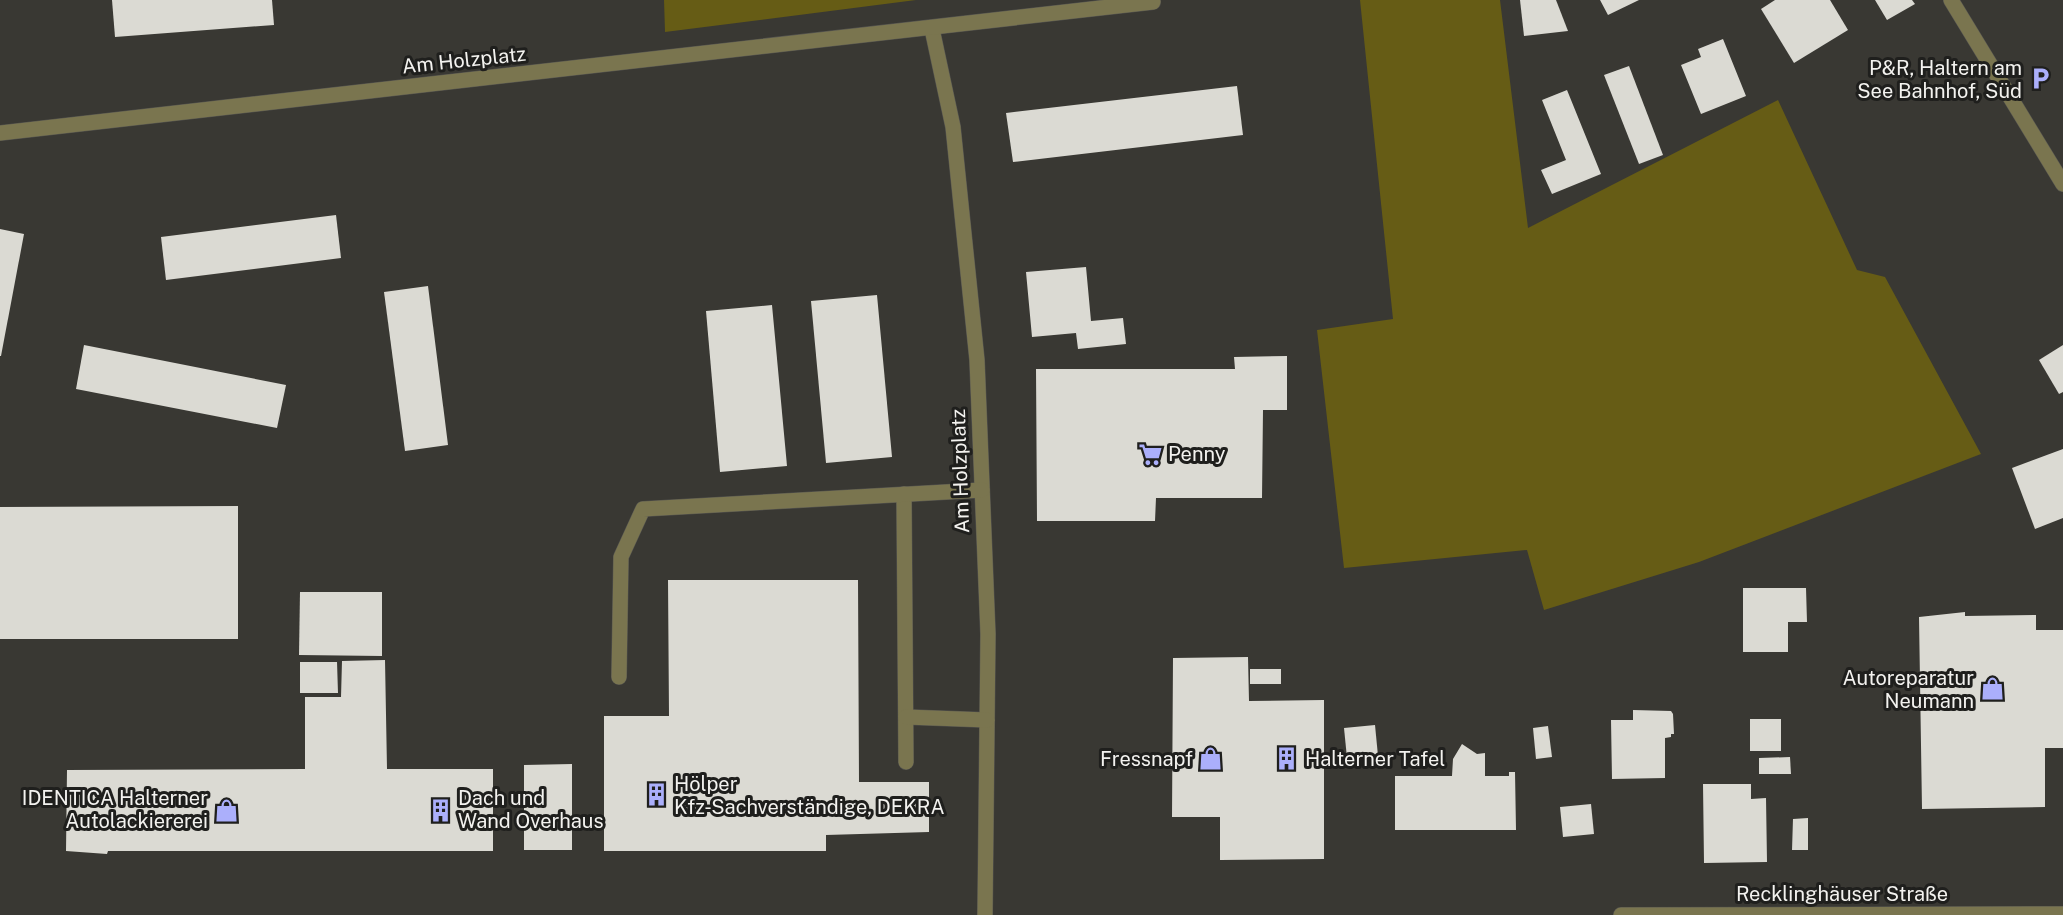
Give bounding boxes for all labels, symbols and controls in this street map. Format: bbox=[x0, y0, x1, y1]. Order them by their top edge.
street label: Am Holzplatz bbox=[401, 42, 527, 78]
place label: P&R, Haltern am See Bahnhof, Süd bbox=[1857, 56, 2022, 103]
parking icon: P&R, Haltern am See Bahnhof, Süd bbox=[2027, 66, 2053, 92]
street label: Am Holzplatz bbox=[946, 408, 974, 534]
supermarket icon: Penny bbox=[1137, 441, 1163, 467]
place label: Penny bbox=[1168, 442, 1226, 466]
place label: Autoreparatur Neumann bbox=[1842, 666, 1974, 713]
shop icon: Autoreparatur Neumann bbox=[1979, 676, 2005, 702]
shop icon: Fressnapf bbox=[1198, 746, 1224, 772]
building icon: Halterner Tafel bbox=[1274, 746, 1300, 772]
place label: Fressnapf bbox=[1100, 747, 1193, 771]
place label: Halterner Tafel bbox=[1305, 747, 1445, 771]
place label: Hölper Kfz-Sachverständige, DEKRA bbox=[674, 772, 945, 819]
building icon: Hölper Kfz-Sachverständige, DEKRA bbox=[643, 782, 669, 808]
place label: IDENTICA Halterner Autolackiererei bbox=[22, 786, 208, 833]
place label: Dach und Wand Overhaus bbox=[458, 786, 604, 833]
shop icon: IDENTICA Halterner Autolackiererei bbox=[213, 797, 239, 823]
building icon: Dach und Wand Overhaus bbox=[427, 797, 453, 823]
street label: Recklinghäuser Straße bbox=[1736, 882, 1948, 906]

